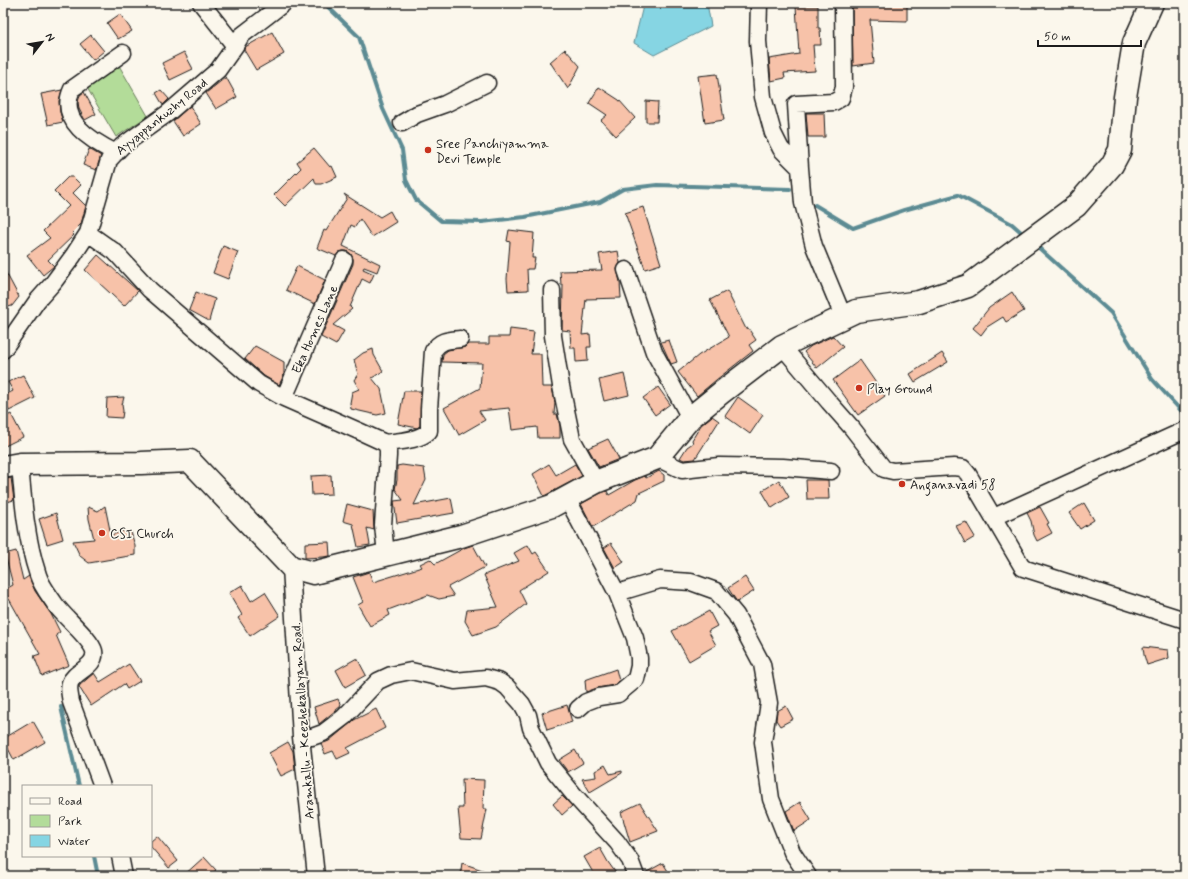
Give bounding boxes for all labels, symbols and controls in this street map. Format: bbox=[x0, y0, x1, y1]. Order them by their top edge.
north arrow bbox=[22, 22, 62, 62]
scale bar bbox=[1038, 22, 1141, 48]
text: 50 m bbox=[1044, 29, 1071, 45]
text: N bbox=[42, 31, 58, 44]
street label: Ayyappankuzhy Road bbox=[113, 75, 211, 159]
place label: Sree Panchiyamma Devi Temple bbox=[436, 136, 549, 168]
marker: Sree Panchiyamma Devi Temple bbox=[423, 145, 433, 155]
street label: Eka Homes Lane bbox=[288, 283, 343, 377]
place label: Play Ground bbox=[867, 381, 932, 398]
marker: Play Ground bbox=[854, 383, 864, 393]
place label: Anganavadi 58 bbox=[910, 477, 996, 496]
marker: Anganavadi 58 bbox=[897, 479, 907, 489]
place label: CSI Church bbox=[110, 526, 174, 543]
marker: CSI Church bbox=[97, 528, 107, 538]
street label: Aramkallu - Keezhekallayam Road. bbox=[288, 622, 319, 820]
legend bbox=[22, 785, 152, 857]
text: Road bbox=[58, 794, 82, 810]
text: Park bbox=[58, 814, 82, 830]
text: Water bbox=[58, 834, 90, 850]

